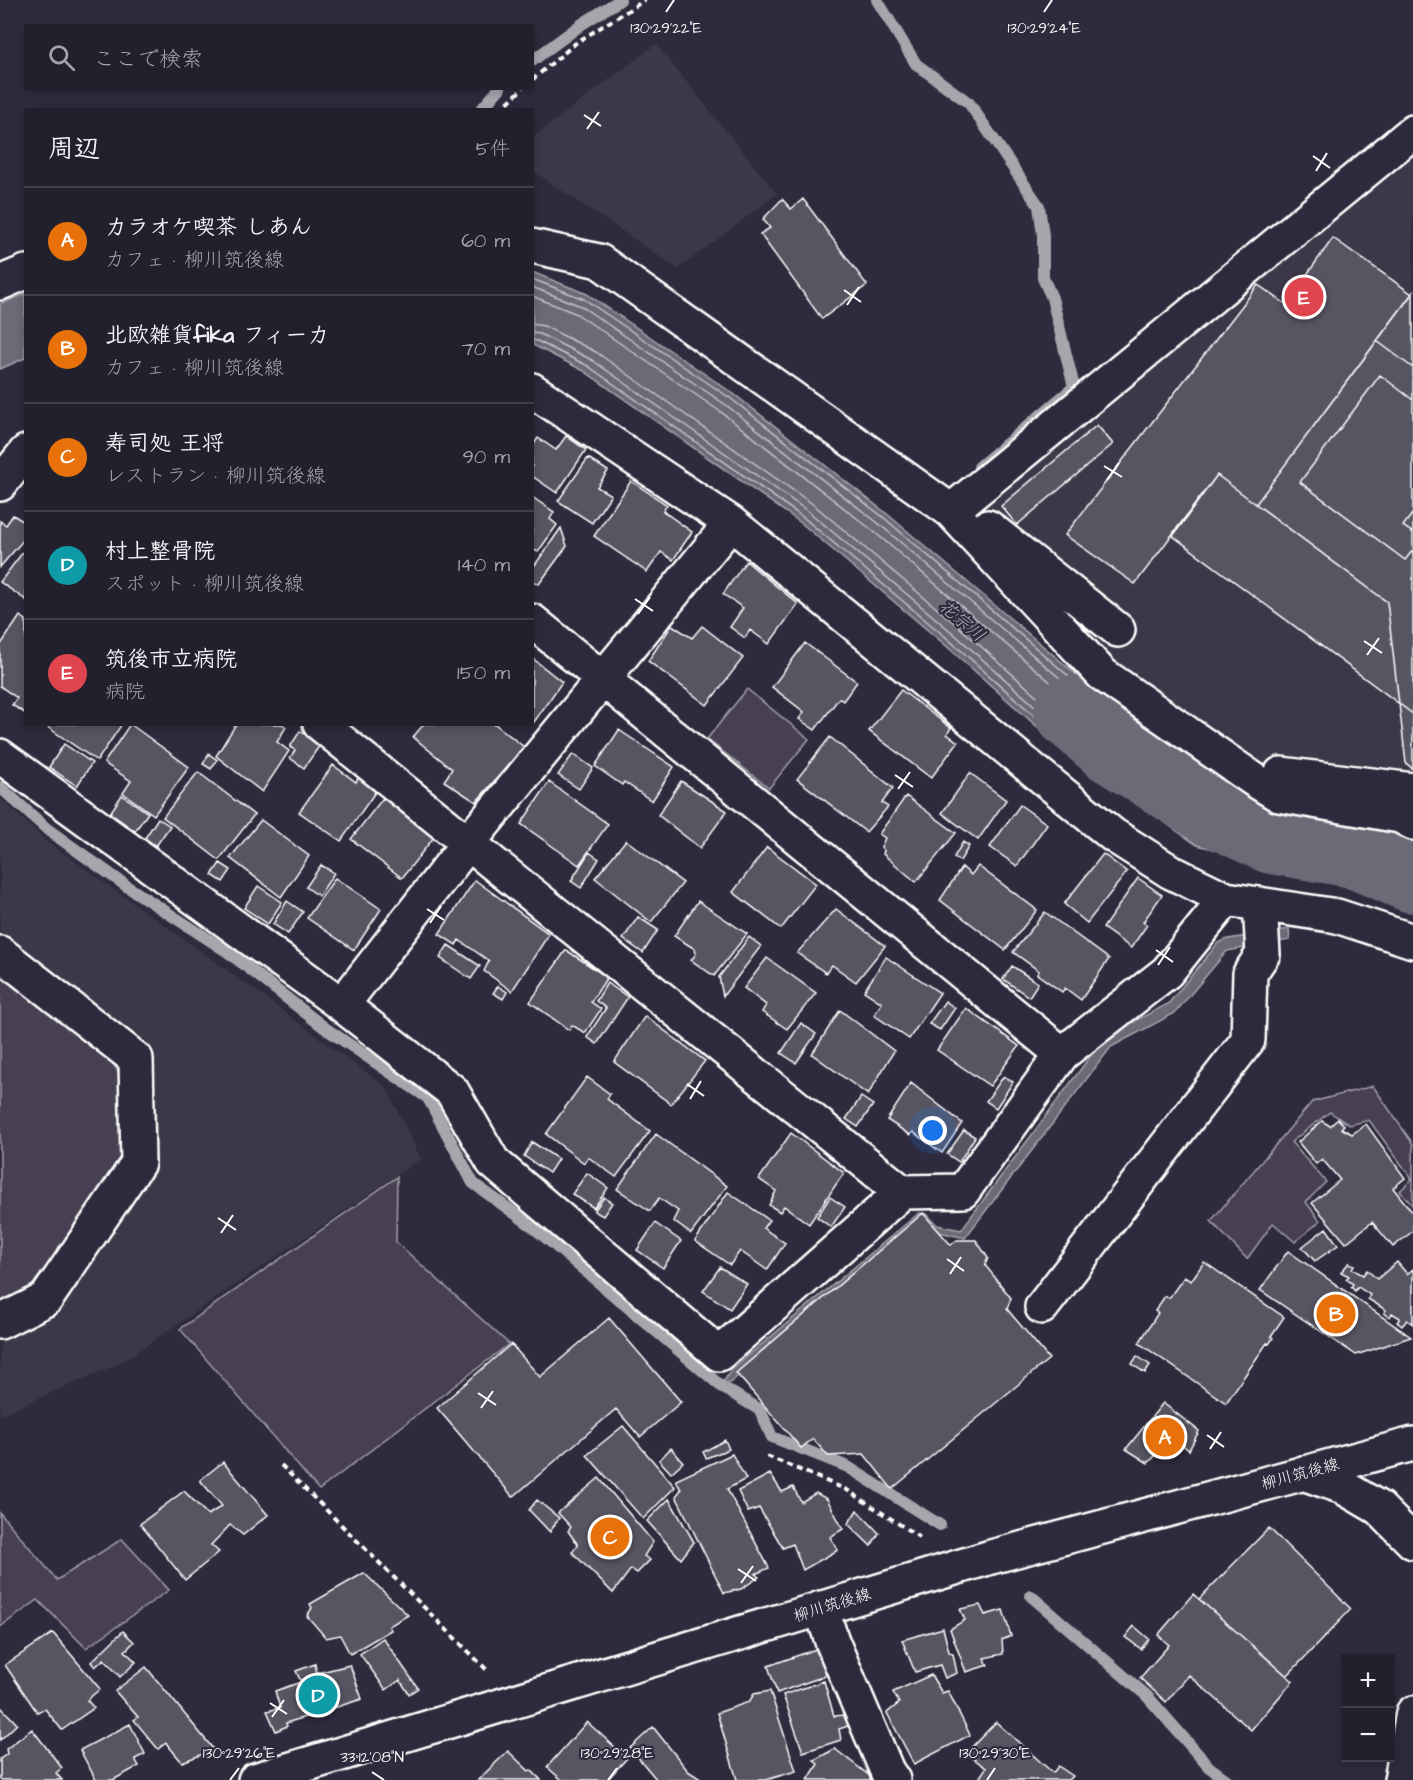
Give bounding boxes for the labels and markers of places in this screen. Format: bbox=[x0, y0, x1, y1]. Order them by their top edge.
pin: E bbox=[1284, 274, 1324, 320]
pin: B bbox=[1316, 1292, 1356, 1336]
pin: A bbox=[1146, 1414, 1184, 1460]
pin: C bbox=[590, 1514, 630, 1560]
pin: D bbox=[298, 1672, 338, 1718]

